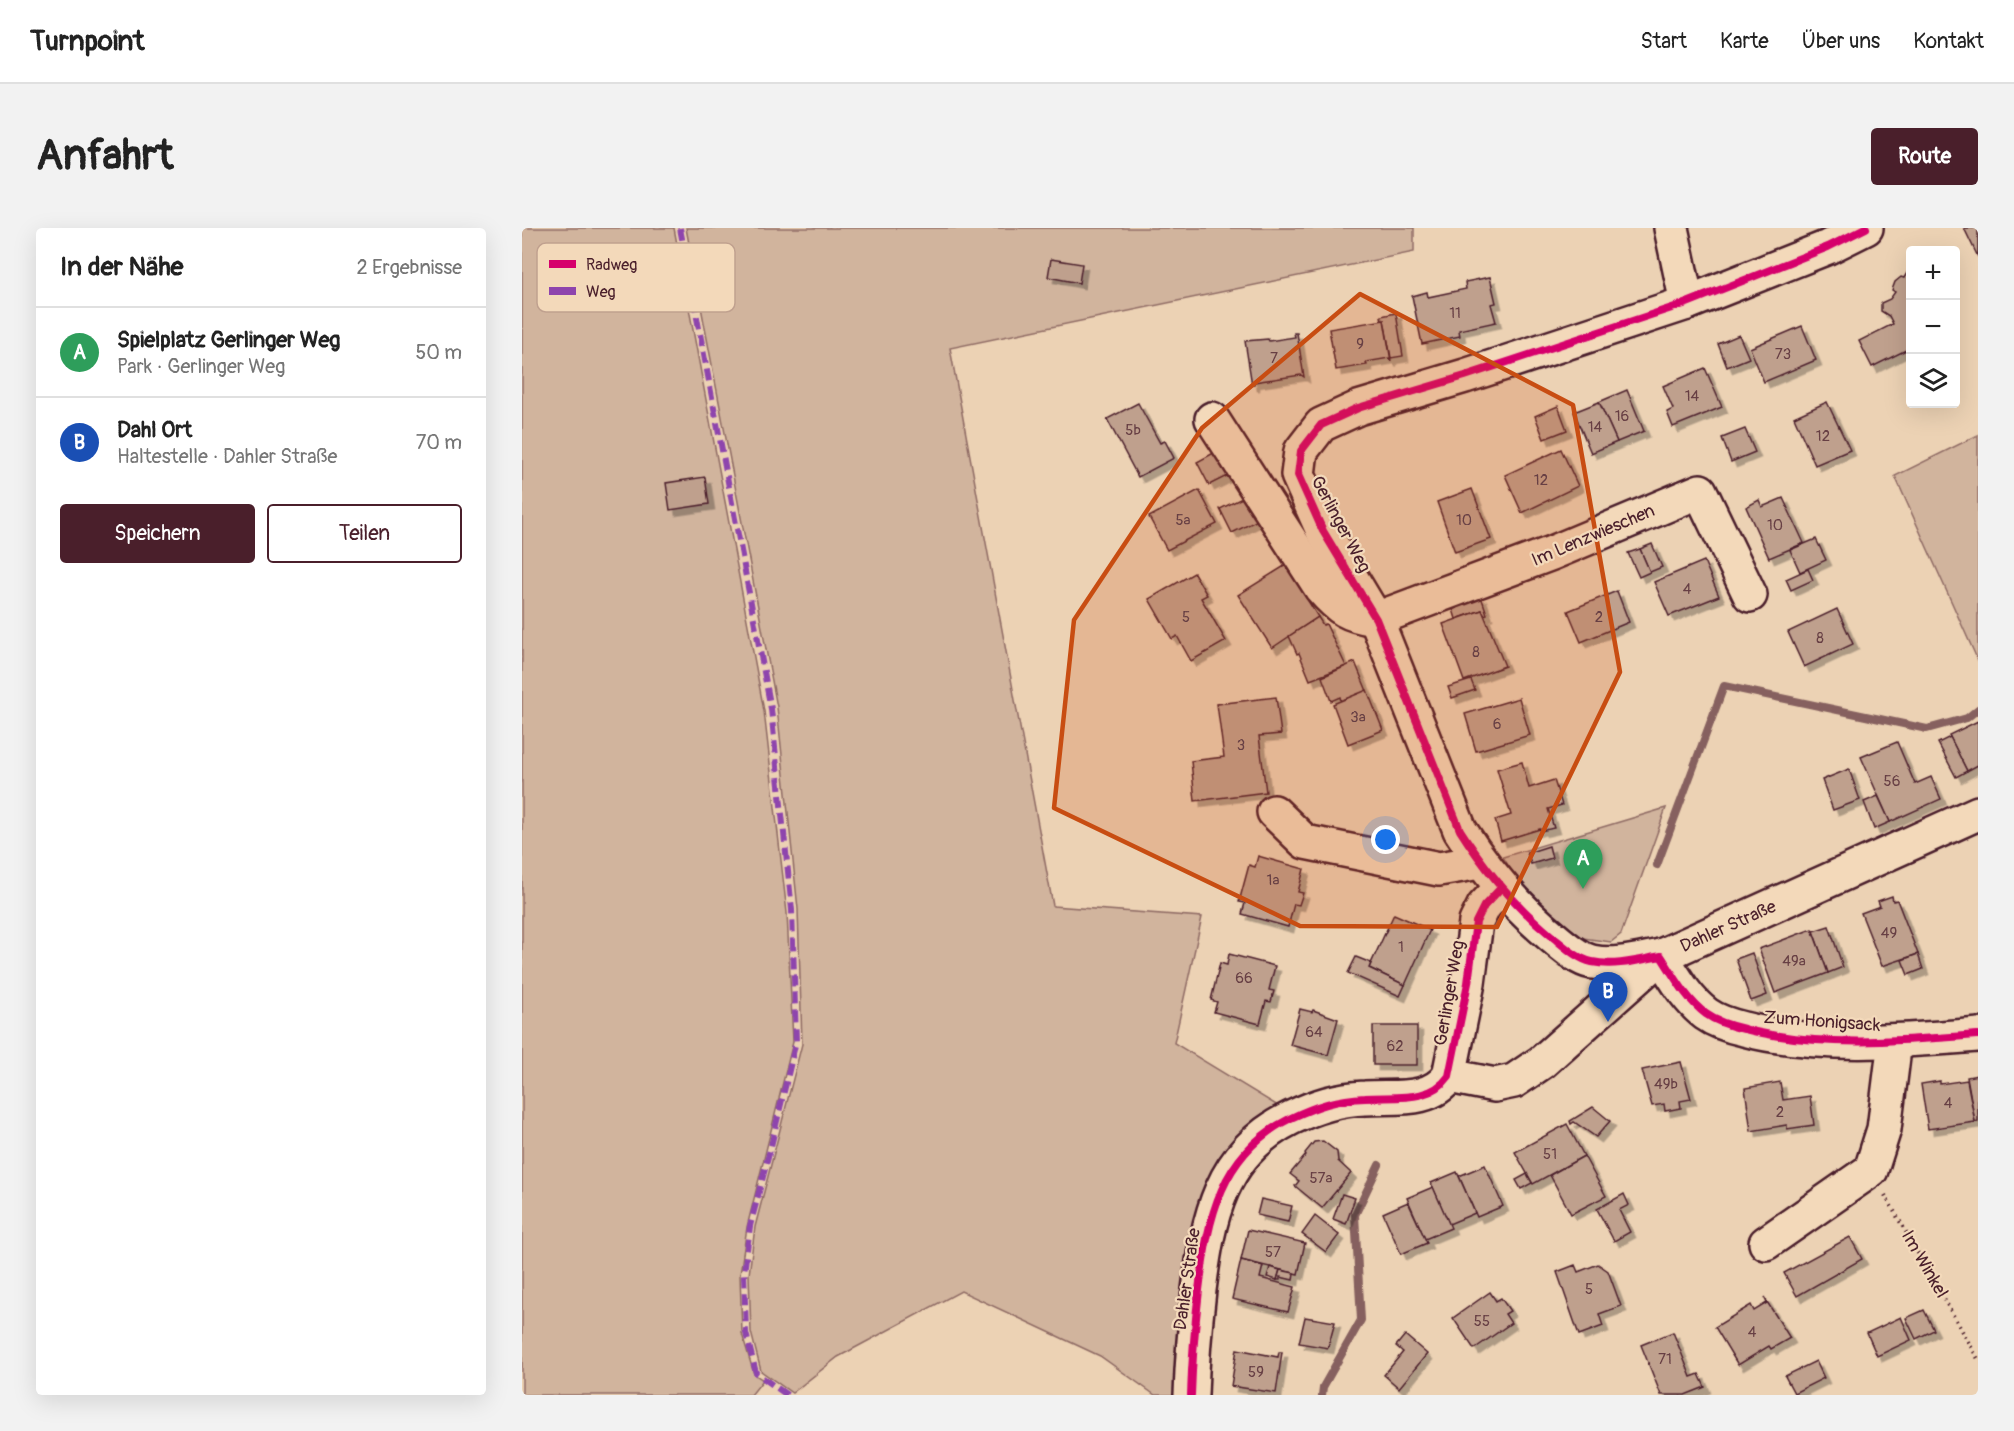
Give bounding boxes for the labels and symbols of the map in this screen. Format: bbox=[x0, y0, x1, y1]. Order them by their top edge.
legend bbox=[537, 243, 735, 312]
text: Radweg bbox=[586, 255, 637, 275]
text: Weg bbox=[586, 282, 616, 302]
house number: 11 bbox=[1449, 304, 1461, 323]
house number: 9 bbox=[1356, 335, 1364, 354]
house number: 73 bbox=[1775, 345, 1791, 364]
house number: 7 bbox=[1270, 349, 1278, 368]
house number: 14 bbox=[1685, 387, 1700, 406]
house number: 16 bbox=[1615, 407, 1629, 426]
house number: 14 bbox=[1588, 418, 1603, 437]
house number: 5b bbox=[1125, 421, 1141, 440]
house number: 12 bbox=[1816, 427, 1830, 446]
house number: 12 bbox=[1534, 471, 1548, 490]
street label: Gerlinger Weg bbox=[1305, 472, 1376, 577]
street label: Im Lenzwieschen bbox=[1528, 499, 1658, 572]
house number: 5a bbox=[1175, 511, 1191, 530]
house number: 10 bbox=[1456, 511, 1472, 530]
house number: 10 bbox=[1767, 516, 1783, 535]
house number: 4 bbox=[1683, 580, 1692, 599]
house number: 5 bbox=[1182, 608, 1190, 627]
house number: 2 bbox=[1595, 608, 1603, 627]
house number: 8 bbox=[1816, 629, 1824, 648]
house number: 8 bbox=[1472, 643, 1480, 662]
house number: 3a bbox=[1350, 708, 1366, 727]
house number: 6 bbox=[1493, 715, 1501, 734]
house number: 3 bbox=[1237, 736, 1245, 755]
house number: 56 bbox=[1884, 772, 1900, 791]
your location bbox=[1371, 825, 1400, 854]
pin: A bbox=[1564, 840, 1602, 889]
house number: 1a bbox=[1267, 871, 1279, 890]
street label: Dahler Straße bbox=[1677, 895, 1780, 958]
house number: 49 bbox=[1881, 924, 1897, 943]
house number: 1 bbox=[1398, 938, 1404, 957]
street label: Gerlinger Weg bbox=[1429, 939, 1470, 1047]
house number: 49a bbox=[1782, 952, 1806, 971]
house number: 66 bbox=[1235, 969, 1253, 988]
pin: B bbox=[1588, 972, 1628, 1022]
street label: Zum Honigsack bbox=[1763, 1006, 1882, 1037]
house number: 64 bbox=[1305, 1023, 1323, 1042]
house number: 62 bbox=[1386, 1037, 1404, 1056]
house number: 49b bbox=[1654, 1075, 1678, 1094]
house number: 4 bbox=[1944, 1094, 1953, 1113]
house number: 2 bbox=[1776, 1103, 1784, 1122]
house number: 51 bbox=[1543, 1145, 1557, 1164]
house number: 57a bbox=[1309, 1169, 1333, 1188]
street label: Dahler Straße bbox=[1169, 1226, 1206, 1332]
street label: Im Winkel bbox=[1896, 1226, 1953, 1302]
house number: 57 bbox=[1265, 1243, 1281, 1262]
house number: 5 bbox=[1585, 1280, 1593, 1299]
house number: 55 bbox=[1474, 1312, 1490, 1331]
house number: 4 bbox=[1748, 1323, 1757, 1342]
house number: 71 bbox=[1658, 1350, 1672, 1369]
house number: 59 bbox=[1248, 1363, 1264, 1382]

